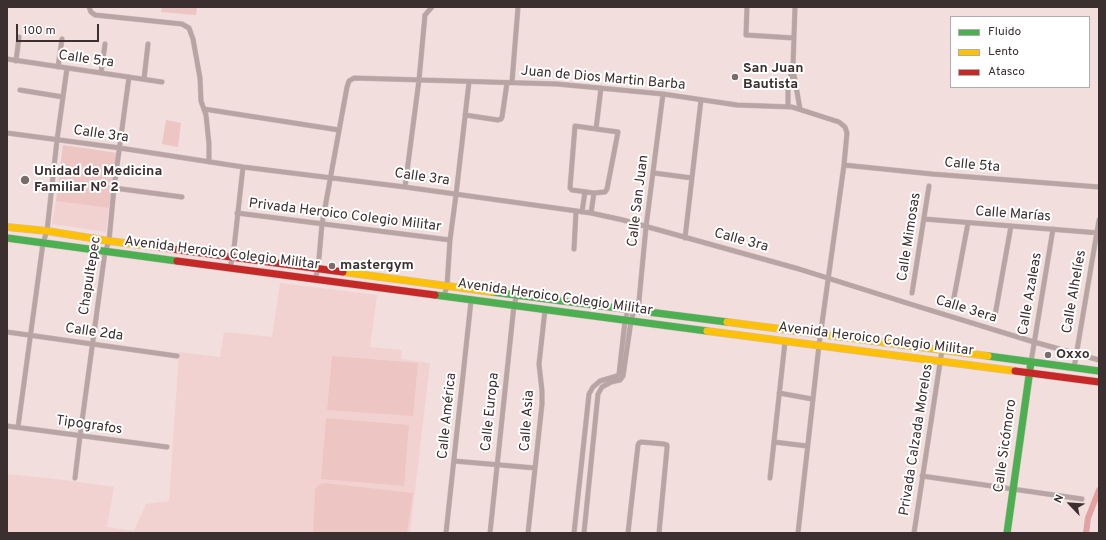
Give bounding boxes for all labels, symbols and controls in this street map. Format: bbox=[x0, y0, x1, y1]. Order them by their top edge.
scale bar bbox=[18, 16, 101, 42]
legend bbox=[950, 16, 1090, 88]
text: 100 m bbox=[23, 23, 56, 39]
text: Fluido bbox=[988, 24, 1021, 40]
text: Lento bbox=[988, 44, 1019, 60]
street label: Calle 5ra bbox=[57, 48, 115, 72]
place label: San Juan Bautista bbox=[743, 61, 804, 94]
street label: Juan de Dios Martin Barba bbox=[520, 63, 686, 95]
text: Atasco bbox=[988, 64, 1025, 80]
marker: San Juan Bautista bbox=[730, 72, 740, 82]
street label: Calle 3ra bbox=[72, 123, 130, 147]
street label: Calle San Juan bbox=[625, 154, 653, 248]
street label: Calle 5ta bbox=[943, 155, 1001, 177]
place label: Unidad de Medicina Familiar Nº 2 bbox=[34, 164, 162, 196]
street label: Calle 3ra bbox=[393, 166, 451, 190]
marker: Unidad de Medicina Familiar Nº 2 bbox=[19, 174, 31, 186]
street label: Calle Mimosas bbox=[895, 191, 925, 283]
street label: Privada Heroico Colegio Militar bbox=[248, 196, 442, 236]
street label: Calle Marías bbox=[975, 204, 1051, 226]
street label: Calle 3ra bbox=[712, 226, 770, 256]
street label: Avenida Heroico Colegio Militar bbox=[123, 234, 321, 274]
street label: Chapultepec bbox=[76, 235, 106, 317]
street label: Calle Alhelíes bbox=[1059, 249, 1091, 335]
street label: Calle Azaleas bbox=[1015, 251, 1047, 337]
place label: mastergym bbox=[340, 258, 414, 274]
marker: mastergym bbox=[327, 261, 337, 271]
street label: Avenida Heroico Colegio Militar bbox=[456, 276, 654, 320]
street label: Calle 3era bbox=[933, 293, 999, 327]
street label: Avenida Heroico Colegio Militar bbox=[777, 320, 975, 360]
street label: Calle 2da bbox=[64, 321, 124, 345]
place label: Oxxo bbox=[1056, 347, 1090, 363]
marker: Oxxo bbox=[1043, 350, 1053, 360]
street label: Privada Calzada Morelos bbox=[897, 363, 937, 517]
street label: Calle América bbox=[435, 372, 461, 460]
street label: Calle Europa bbox=[479, 372, 503, 452]
street label: Calle Asia bbox=[517, 390, 539, 452]
street label: Calle Sicómoro bbox=[991, 398, 1021, 494]
street label: Tipografos bbox=[55, 413, 123, 439]
north arrow bbox=[1050, 484, 1090, 524]
text: N bbox=[1051, 492, 1067, 505]

